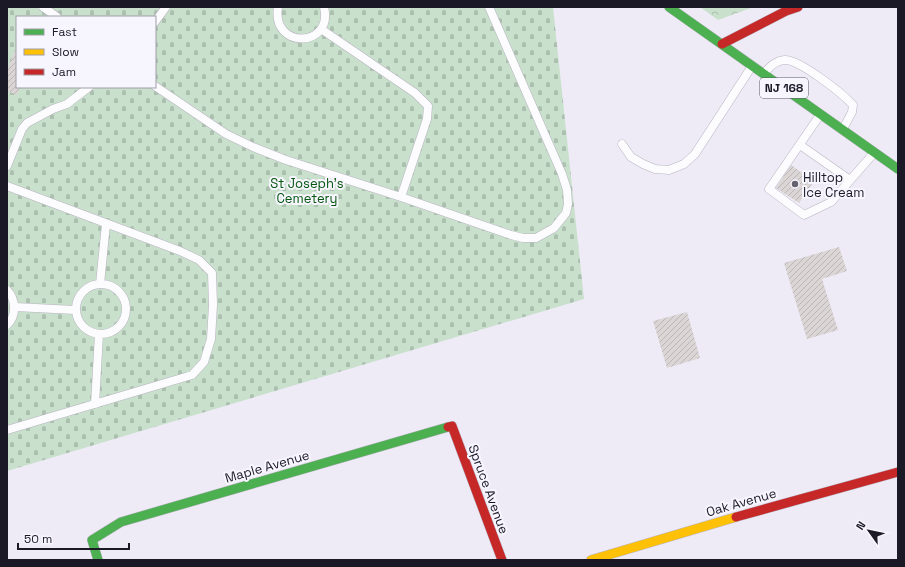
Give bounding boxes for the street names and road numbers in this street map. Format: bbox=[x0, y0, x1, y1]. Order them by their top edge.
road number: NJ 168 bbox=[760, 78, 808, 98]
street label: Spruce Avenue bbox=[465, 442, 513, 536]
street label: Maple Avenue bbox=[223, 446, 311, 487]
street label: Oak Avenue bbox=[704, 484, 778, 521]

